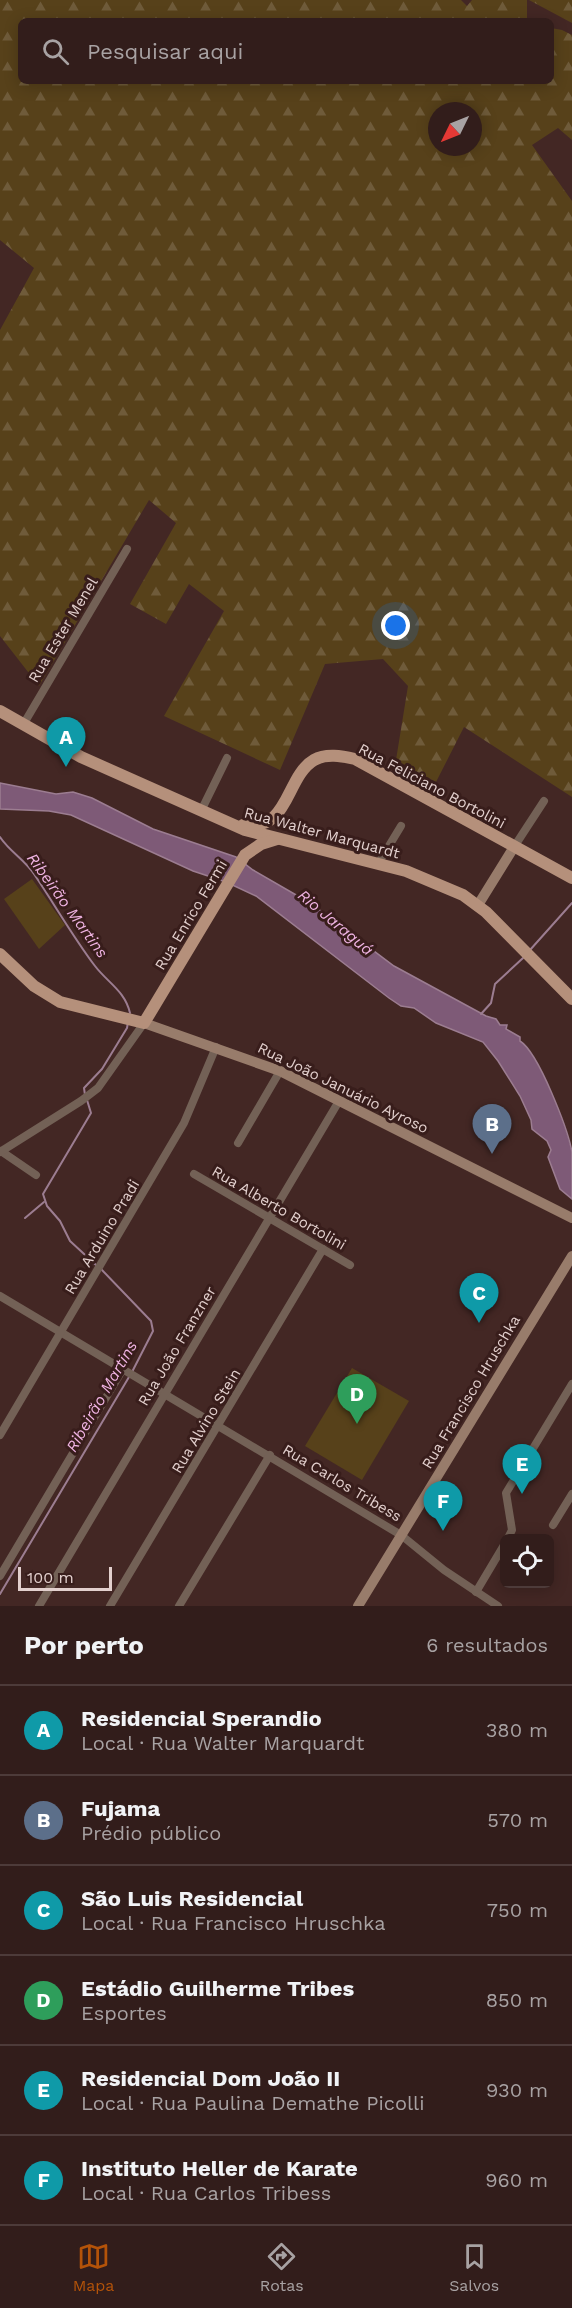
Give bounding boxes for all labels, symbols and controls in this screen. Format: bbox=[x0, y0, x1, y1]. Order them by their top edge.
search box bbox=[18, 18, 554, 84]
icon: search bbox=[39, 35, 72, 68]
text: Pesquisar aqui bbox=[87, 39, 243, 64]
north arrow bbox=[428, 102, 482, 156]
street label: Rua Ester Menel bbox=[25, 574, 102, 686]
your location bbox=[381, 611, 410, 640]
pin: A bbox=[46, 718, 86, 767]
street label: Rua Feliciano Bortolini bbox=[355, 740, 509, 832]
street label: Rua Walter Marquardt bbox=[242, 804, 402, 863]
water label: Ribeirão Martins bbox=[23, 849, 112, 962]
street label: Rua Enrico Fermi bbox=[151, 857, 231, 973]
water label: Rio Jaraguá bbox=[294, 885, 377, 959]
street label: Rua João Januário Ayroso bbox=[255, 1039, 431, 1137]
pin: B bbox=[472, 1104, 512, 1154]
street label: Rua Alberto Bortolini bbox=[209, 1162, 349, 1254]
street label: Rua Arduino Pradi bbox=[61, 1176, 143, 1298]
pin: C bbox=[460, 1274, 498, 1323]
street label: Rua João Franzner bbox=[134, 1283, 220, 1409]
street label: Rua Francisco Hruschka bbox=[418, 1311, 524, 1472]
water label: Ribeirão Martins bbox=[62, 1337, 141, 1455]
street label: Rua Alvino Stein bbox=[168, 1365, 244, 1477]
pin: D bbox=[338, 1374, 376, 1424]
street label: Rua Carlos Tribess bbox=[279, 1440, 405, 1526]
pin: E bbox=[502, 1444, 542, 1494]
pin: F bbox=[424, 1482, 462, 1531]
map controls bbox=[500, 1534, 554, 1588]
button: locate bbox=[500, 1534, 554, 1588]
scale bar bbox=[18, 1564, 112, 1592]
text: 100 m bbox=[27, 1568, 74, 1587]
text: Por perto bbox=[24, 1630, 144, 1660]
text: 6 resultados bbox=[426, 1633, 548, 1657]
text: Residencial Sperandio bbox=[81, 1706, 322, 1731]
text: A bbox=[37, 1718, 50, 1742]
text: 380 m bbox=[486, 1718, 548, 1742]
text: Local · Rua Walter Marquardt bbox=[81, 1731, 364, 1755]
text: Fujama bbox=[81, 1796, 160, 1821]
text: B bbox=[37, 1808, 50, 1832]
text: 570 m bbox=[487, 1808, 548, 1832]
text: Prédio público bbox=[81, 1821, 221, 1845]
text: São Luis Residencial bbox=[81, 1886, 303, 1911]
text: C bbox=[37, 1898, 50, 1922]
text: 750 m bbox=[487, 1898, 548, 1922]
text: Local · Rua Francisco Hruschka bbox=[81, 1911, 386, 1935]
text: Estádio Guilherme Tribes bbox=[81, 1976, 354, 2001]
text: D bbox=[36, 1988, 51, 2012]
text: 850 m bbox=[486, 1988, 548, 2012]
text: Esportes bbox=[81, 2001, 167, 2025]
text: Residencial Dom João II bbox=[81, 2066, 340, 2091]
text: E bbox=[37, 2078, 50, 2102]
text: 930 m bbox=[486, 2078, 548, 2102]
text: Local · Rua Paulina Demathe Picolli bbox=[81, 2091, 425, 2115]
text: Instituto Heller de Karate bbox=[81, 2156, 358, 2181]
text: F bbox=[37, 2168, 50, 2192]
text: 960 m bbox=[485, 2168, 548, 2192]
text: Local · Rua Carlos Tribess bbox=[81, 2181, 331, 2205]
tab: Mapa bbox=[73, 2240, 114, 2295]
tab: Rotas bbox=[260, 2240, 304, 2295]
tab: Salvos bbox=[449, 2240, 499, 2295]

